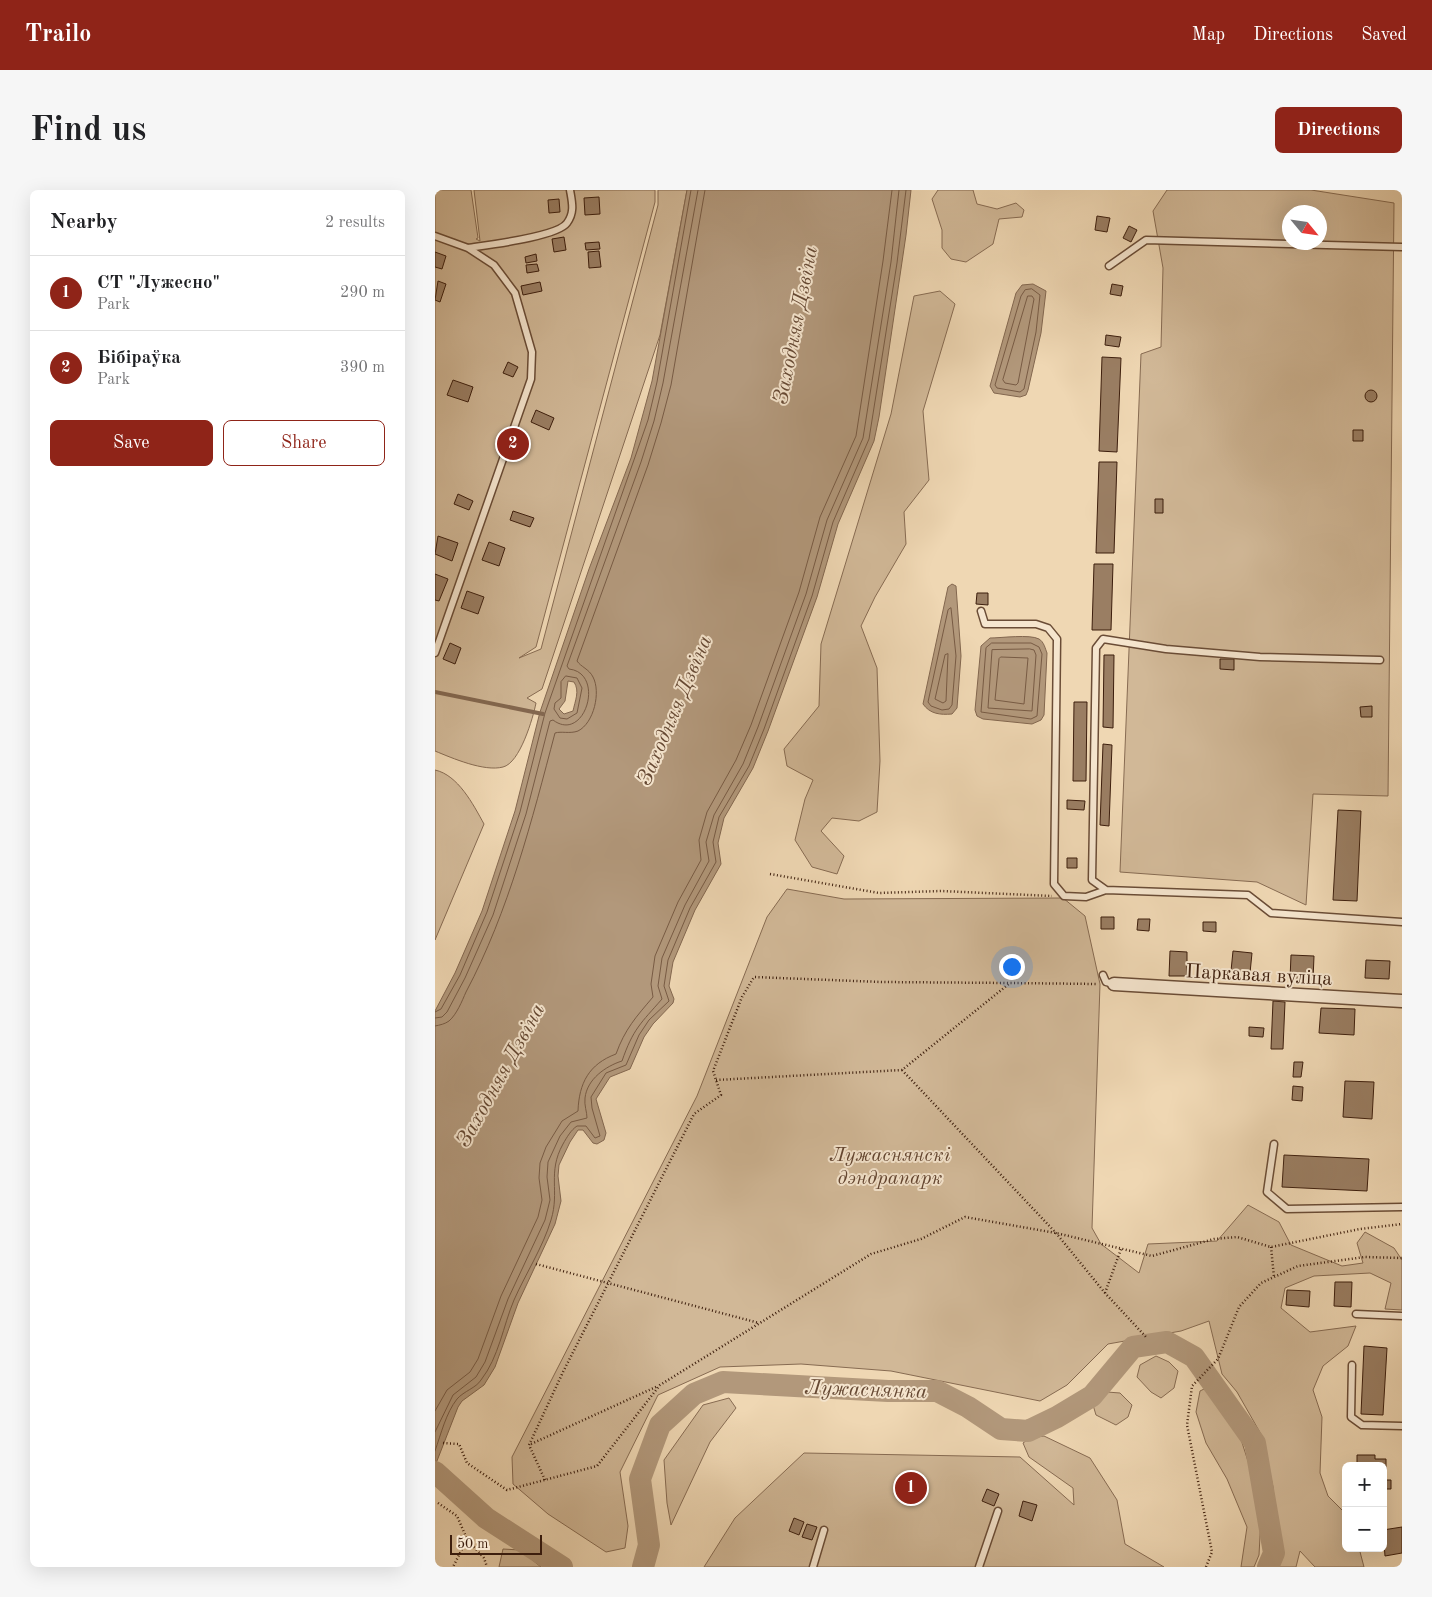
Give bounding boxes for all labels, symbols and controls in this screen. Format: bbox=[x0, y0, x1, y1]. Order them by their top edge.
text: Trailo bbox=[25, 23, 91, 47]
text: Map bbox=[1192, 26, 1225, 44]
text: Directions bbox=[1253, 26, 1333, 44]
text: Saved bbox=[1361, 26, 1407, 44]
button: Directions bbox=[1275, 107, 1402, 153]
text: Find us bbox=[30, 113, 146, 148]
north arrow bbox=[1282, 205, 1327, 250]
text: Nearby bbox=[50, 212, 118, 233]
text: 2 results bbox=[325, 215, 385, 231]
water label: Заходняя Дзвіна bbox=[770, 244, 822, 406]
text: СТ "Лужесно" bbox=[97, 274, 220, 293]
text: 1 bbox=[61, 285, 71, 301]
text: 290 m bbox=[340, 285, 385, 301]
text: Park bbox=[97, 297, 130, 313]
text: Бібіраўка bbox=[97, 349, 181, 368]
text: 2 bbox=[61, 360, 71, 376]
text: 390 m bbox=[340, 360, 385, 376]
text: Park bbox=[97, 372, 130, 388]
button: Save bbox=[50, 420, 213, 466]
button: Share bbox=[223, 420, 385, 466]
pin: 2 bbox=[497, 425, 529, 463]
water label: Заходняя Дзвіна bbox=[633, 632, 716, 789]
your location bbox=[999, 954, 1025, 980]
street label: Паркавая вуліца bbox=[1185, 962, 1333, 990]
water label: Заходняя Дзвіна bbox=[452, 1000, 549, 1151]
park label: Лужаснянскі дэндрапарк bbox=[830, 1146, 951, 1189]
water label: Лужаснянка bbox=[804, 1378, 927, 1403]
map controls bbox=[1342, 1462, 1387, 1552]
button: + bbox=[1342, 1462, 1387, 1507]
pin: 1 bbox=[895, 1469, 927, 1507]
button: − bbox=[1342, 1507, 1387, 1552]
scale bar bbox=[450, 1532, 543, 1555]
text: 50 m bbox=[457, 1537, 488, 1551]

